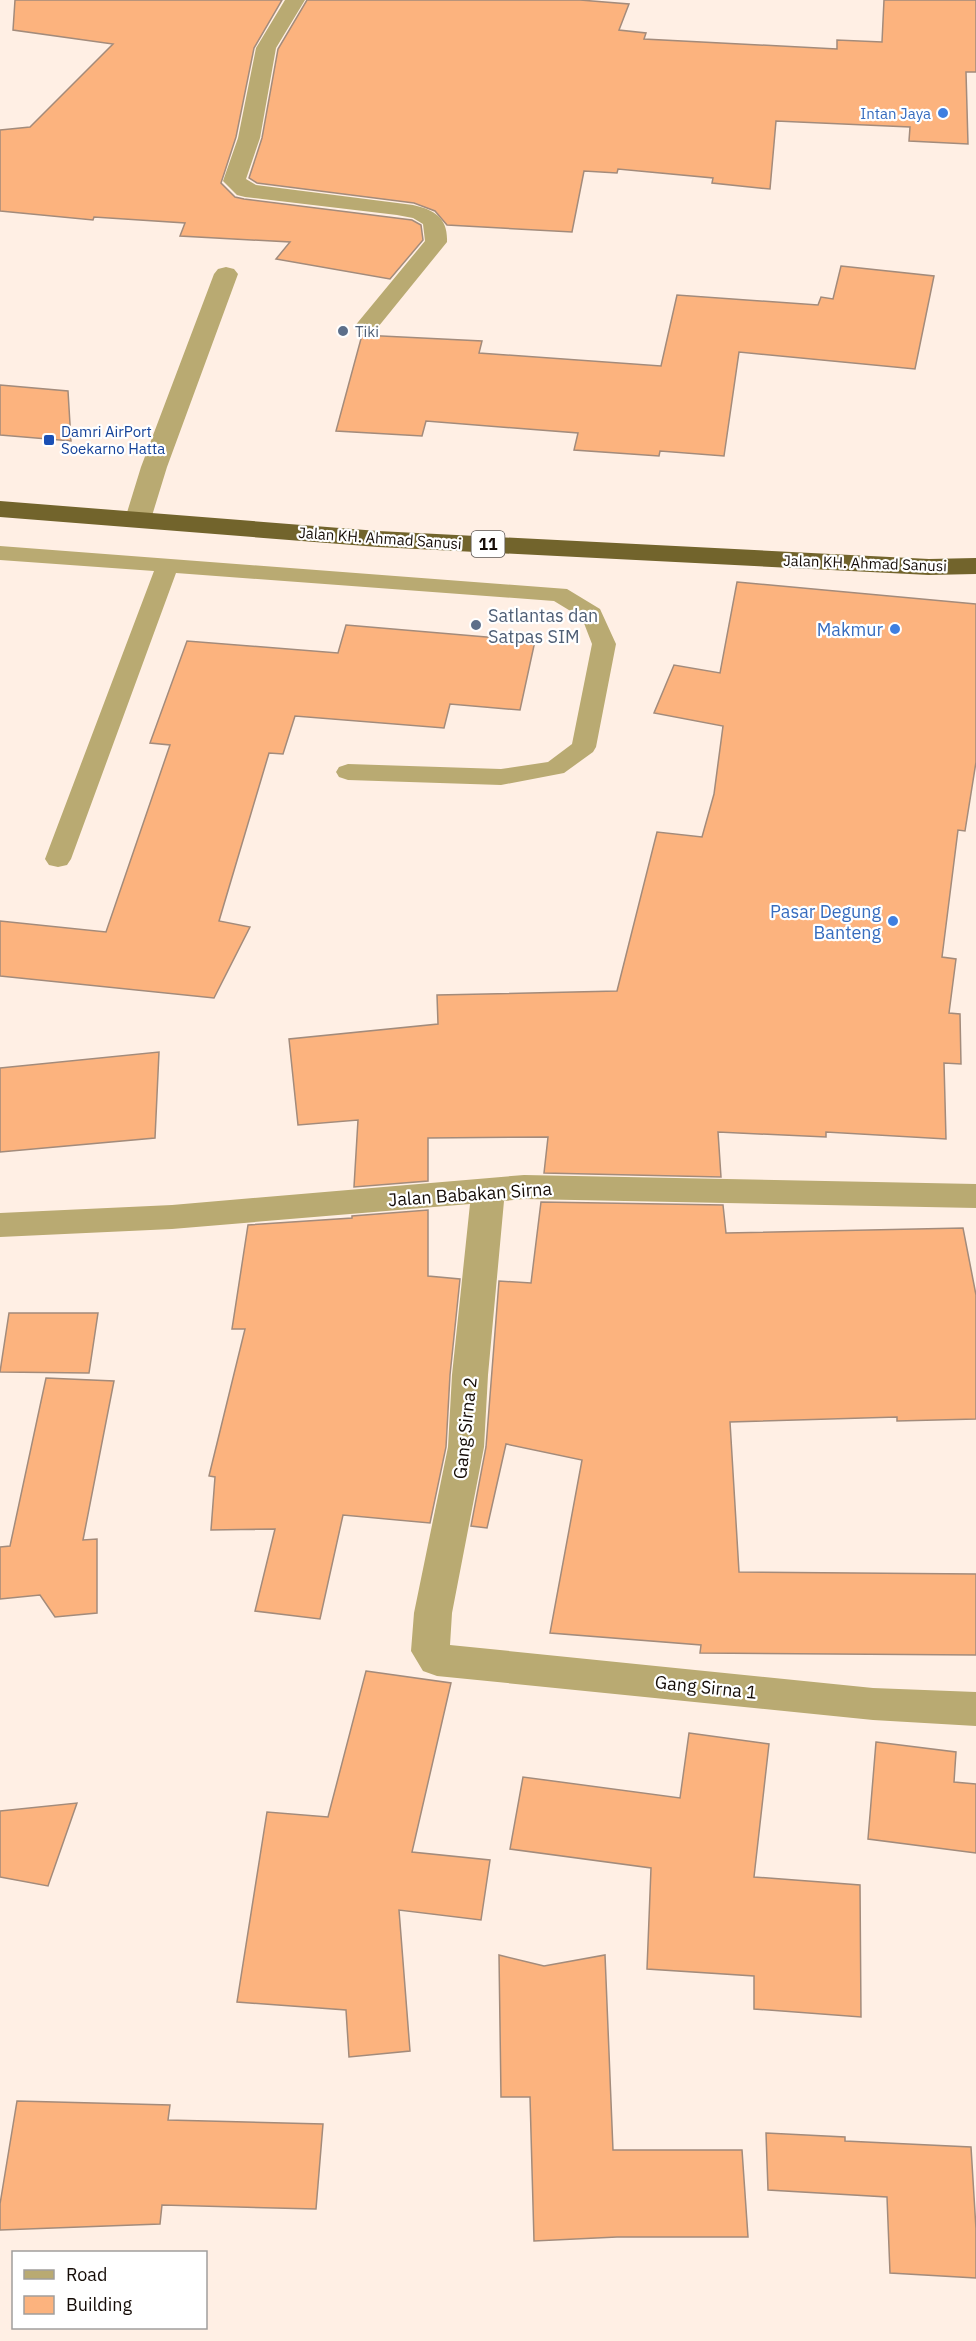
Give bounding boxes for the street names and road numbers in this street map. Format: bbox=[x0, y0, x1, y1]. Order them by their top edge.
street label: Jalan KH. Ahmad Sanusi bbox=[298, 523, 462, 553]
road number: 11 bbox=[472, 531, 504, 557]
street label: Jalan KH. Ahmad Sanusi bbox=[783, 551, 947, 575]
street label: Jalan Babakan Sirna bbox=[387, 1177, 553, 1211]
street label: Gang Sirna 2 bbox=[448, 1376, 482, 1480]
street label: Gang Sirna 1 bbox=[654, 1670, 758, 1704]

